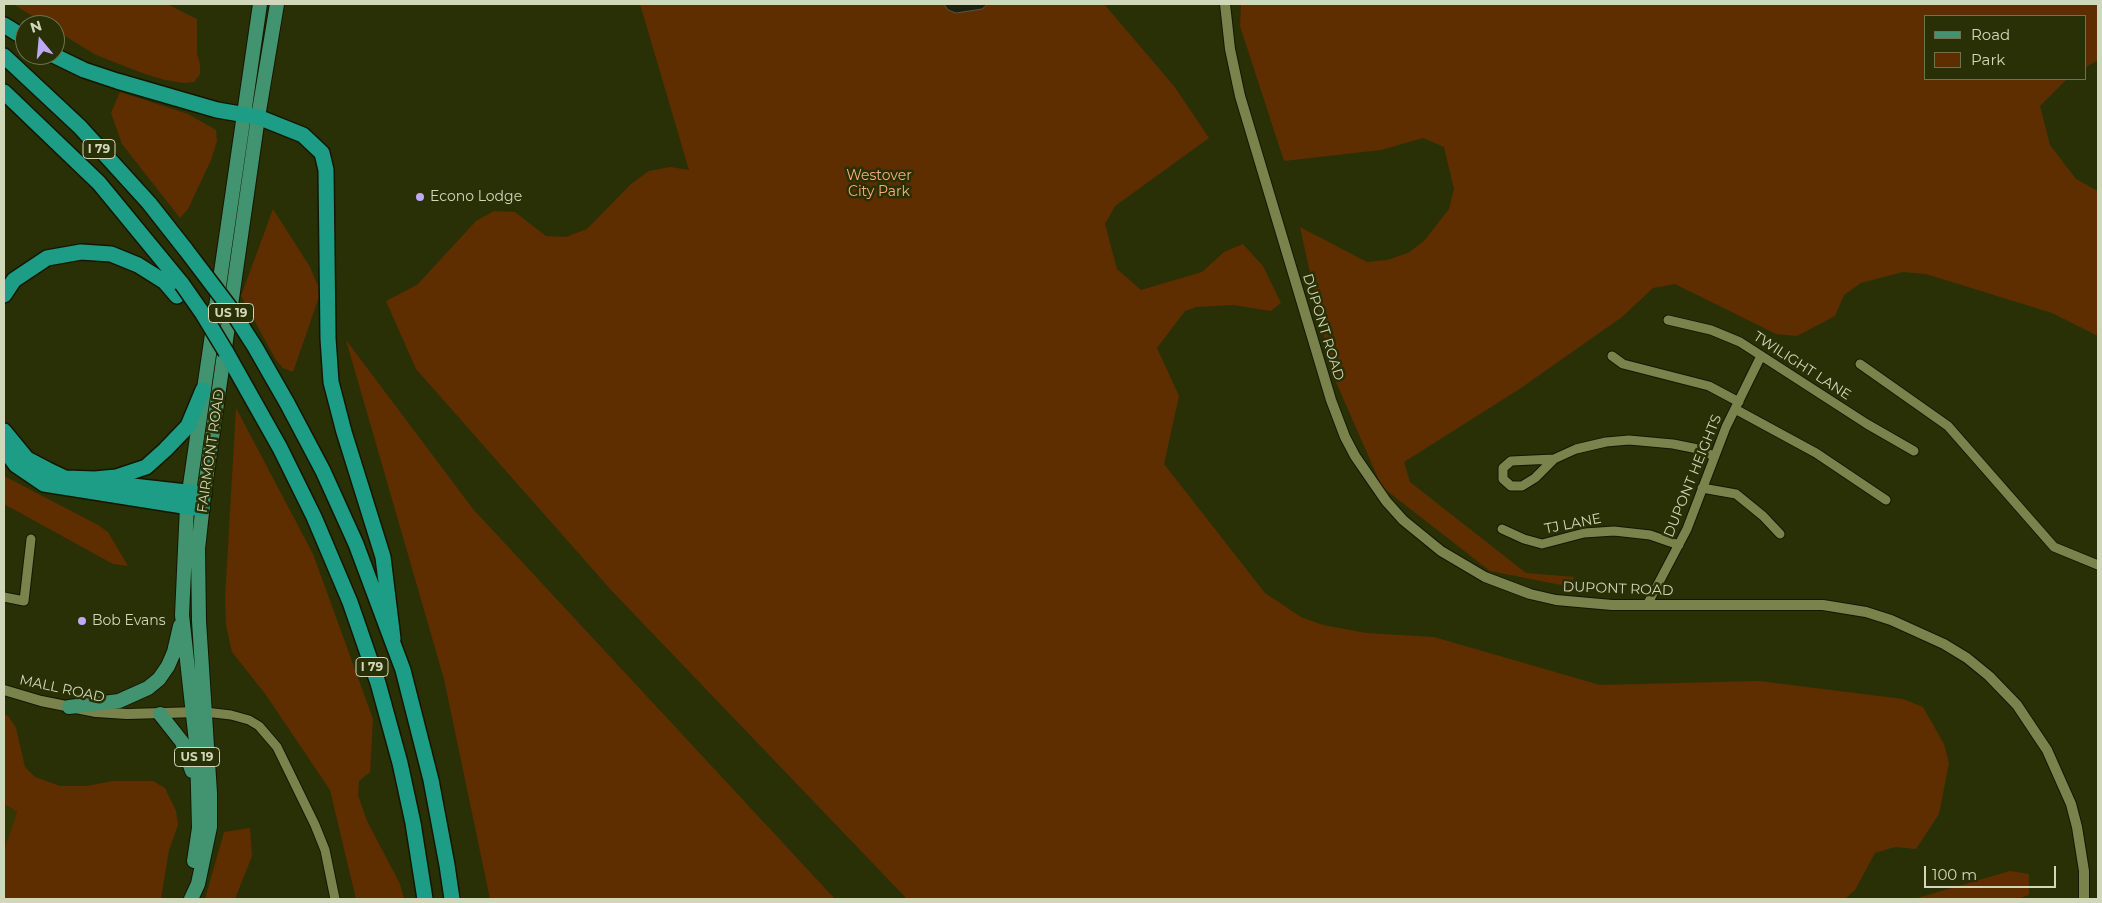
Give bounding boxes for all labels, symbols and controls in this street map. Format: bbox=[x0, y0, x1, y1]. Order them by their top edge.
north arrow bbox=[15, 15, 65, 65]
legend bbox=[1924, 15, 2087, 80]
text: N bbox=[28, 16, 44, 37]
text: Road bbox=[1971, 25, 2010, 44]
text: Park bbox=[1971, 50, 2005, 69]
road number: I 79 bbox=[83, 140, 115, 158]
park label: Westover City Park bbox=[846, 168, 912, 200]
place label: Econo Lodge bbox=[430, 189, 522, 205]
marker: Econo Lodge bbox=[414, 191, 426, 203]
street label: DUPONT ROAD bbox=[1299, 272, 1347, 382]
road number: US 19 bbox=[208, 304, 254, 322]
street label: TWILIGHT LANE bbox=[1750, 328, 1854, 404]
street label: FAIRMONT ROAD bbox=[194, 388, 228, 514]
street label: DUPONT HEIGHTS bbox=[1661, 412, 1725, 540]
street label: TJ LANE bbox=[1543, 510, 1603, 538]
street label: DUPONT ROAD bbox=[1562, 579, 1674, 599]
place label: Bob Evans bbox=[92, 613, 166, 629]
marker: Bob Evans bbox=[76, 615, 88, 627]
road number: I 79 bbox=[356, 658, 388, 676]
street label: MALL ROAD bbox=[18, 672, 106, 706]
road number: US 19 bbox=[174, 748, 220, 766]
scale bar bbox=[1927, 856, 2060, 888]
text: 100 m bbox=[1932, 865, 1977, 884]

